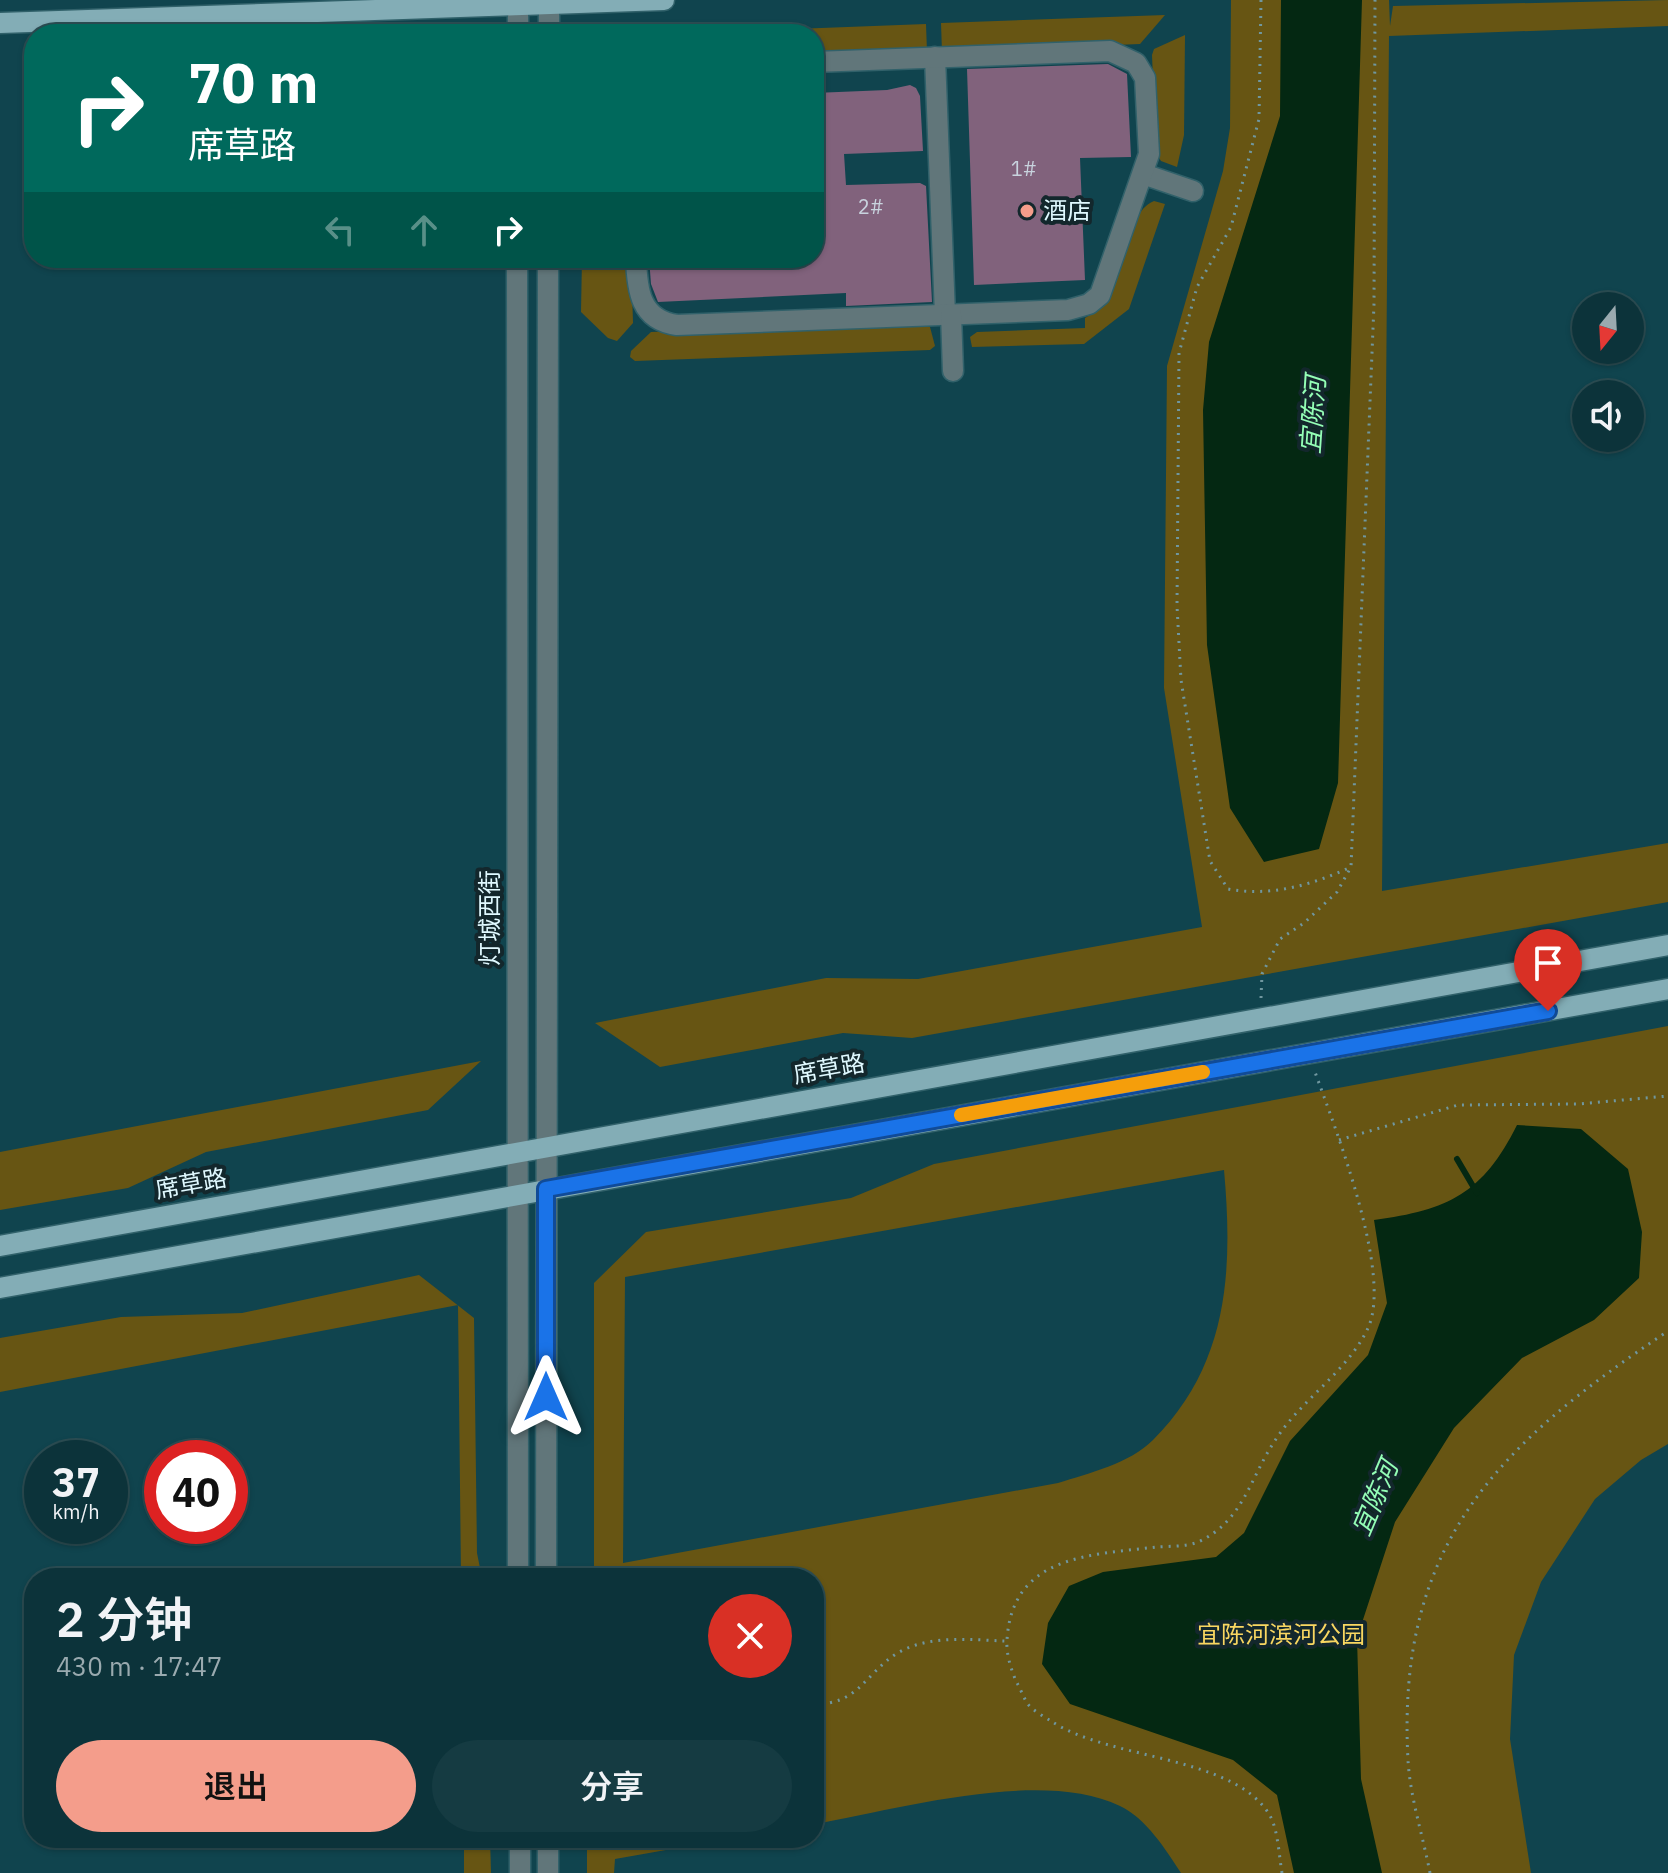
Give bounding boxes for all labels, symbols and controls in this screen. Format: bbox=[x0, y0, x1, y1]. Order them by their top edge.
text: 70 m bbox=[188, 46, 318, 118]
icon: right bbox=[56, 56, 160, 160]
text: 席草路 bbox=[188, 121, 296, 168]
house number: 1# bbox=[1011, 155, 1037, 182]
house number: 2# bbox=[858, 193, 884, 220]
place label: 酒店 bbox=[1043, 194, 1091, 226]
marker: 酒店 bbox=[1018, 202, 1036, 220]
icon: left bbox=[318, 208, 362, 252]
icon: ahead bbox=[402, 208, 446, 252]
icon: right bbox=[486, 208, 530, 252]
north arrow bbox=[1572, 292, 1644, 364]
map controls bbox=[1572, 292, 1644, 452]
water label: 宜陈河 bbox=[1292, 370, 1332, 455]
button: sound bbox=[1572, 380, 1644, 452]
street label: 灯城西街 bbox=[473, 870, 505, 966]
pin bbox=[1514, 929, 1582, 1011]
icon: arrive bbox=[1526, 941, 1570, 985]
street label: 席草路 bbox=[791, 1046, 867, 1090]
street label: 席草路 bbox=[153, 1161, 229, 1205]
position arrow bbox=[504, 1355, 588, 1439]
speed limit sign: 40 bbox=[144, 1440, 248, 1544]
water label: 宜陈河 bbox=[1343, 1450, 1407, 1540]
text: 37 bbox=[52, 1456, 100, 1508]
text: km/h bbox=[52, 1498, 100, 1525]
text: 2 分钟 bbox=[56, 1588, 192, 1650]
button: close bbox=[708, 1594, 792, 1678]
park label: 宜陈河滨河公园 bbox=[1197, 1618, 1365, 1650]
text: 430 m · 17:47 bbox=[56, 1649, 222, 1683]
button: 退出 bbox=[56, 1740, 416, 1832]
button: 分享 bbox=[432, 1740, 792, 1832]

